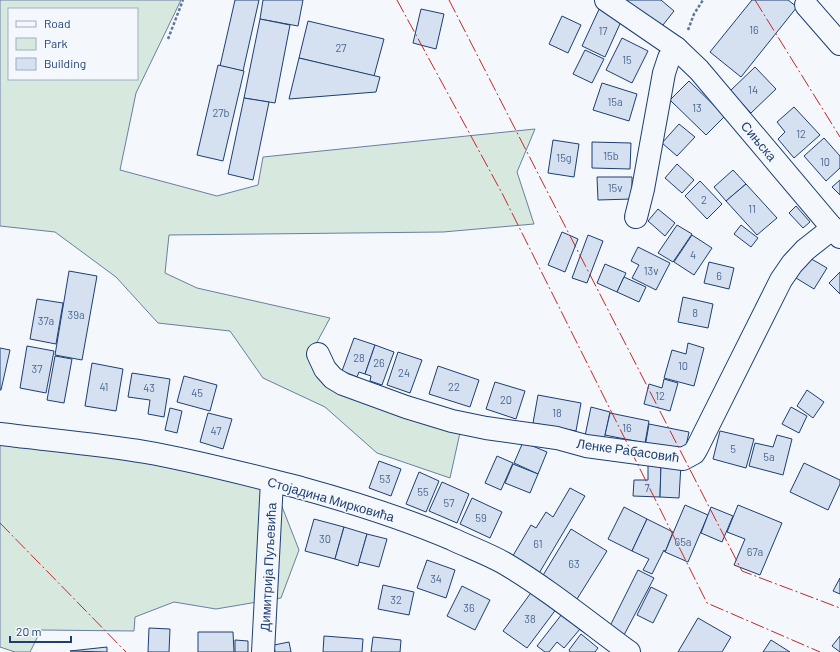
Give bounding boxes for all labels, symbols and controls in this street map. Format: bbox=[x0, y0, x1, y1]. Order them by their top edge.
legend bbox=[8, 8, 138, 80]
text: Road bbox=[44, 16, 71, 30]
house number: 16 bbox=[749, 23, 759, 36]
house number: 17 bbox=[598, 24, 608, 37]
text: Park bbox=[44, 36, 68, 50]
house number: 27 bbox=[335, 41, 347, 54]
house number: 15 bbox=[622, 53, 632, 66]
text: Building bbox=[44, 56, 86, 70]
house number: 14 bbox=[748, 83, 758, 96]
house number: 15a bbox=[607, 95, 623, 108]
house number: 13 bbox=[692, 101, 702, 114]
house number: 27b bbox=[212, 106, 230, 119]
street label: Сињска bbox=[738, 118, 781, 165]
house number: 12 bbox=[796, 127, 806, 140]
house number: 15b bbox=[603, 149, 619, 162]
house number: 15g bbox=[556, 151, 572, 164]
house number: 10 bbox=[820, 155, 830, 168]
house number: 15v bbox=[608, 181, 622, 194]
house number: 2 bbox=[701, 193, 707, 206]
house number: 11 bbox=[748, 202, 756, 215]
house number: 4 bbox=[690, 248, 696, 261]
house number: 13v bbox=[644, 264, 658, 277]
house number: 6 bbox=[716, 269, 722, 282]
house number: 8 bbox=[692, 306, 698, 319]
house number: 39a bbox=[67, 308, 85, 321]
house number: 37a bbox=[38, 314, 54, 327]
house number: 28 bbox=[353, 351, 365, 364]
house number: 26 bbox=[373, 356, 385, 369]
house number: 10 bbox=[678, 359, 688, 372]
house number: 37 bbox=[32, 362, 42, 375]
house number: 24 bbox=[398, 366, 410, 379]
house number: 41 bbox=[100, 380, 108, 393]
house number: 22 bbox=[448, 380, 460, 393]
house number: 43 bbox=[143, 381, 155, 394]
house number: 45 bbox=[191, 386, 203, 399]
house number: 12 bbox=[655, 389, 665, 402]
house number: 20 bbox=[500, 393, 512, 406]
house number: 18 bbox=[552, 406, 562, 419]
house number: 16 bbox=[622, 421, 632, 434]
house number: 47 bbox=[211, 424, 221, 437]
street label: Ленке Рабасовић bbox=[576, 435, 680, 465]
house number: 5 bbox=[730, 442, 736, 455]
house number: 5a bbox=[763, 450, 775, 463]
house number: 53 bbox=[379, 472, 391, 485]
street label: Стојадина Мирковића bbox=[266, 473, 397, 525]
house number: 7 bbox=[644, 481, 650, 494]
house number: 55 bbox=[417, 485, 429, 498]
house number: 57 bbox=[444, 496, 454, 509]
street label: Димитрија Пуљевића bbox=[257, 501, 279, 632]
house number: 59 bbox=[475, 511, 487, 524]
house number: 30 bbox=[319, 532, 331, 545]
house number: 65a bbox=[675, 535, 691, 548]
house number: 61 bbox=[533, 537, 543, 550]
house number: 67a bbox=[747, 545, 763, 558]
house number: 63 bbox=[568, 557, 580, 570]
house number: 34 bbox=[430, 572, 442, 585]
house number: 32 bbox=[390, 593, 402, 606]
house number: 36 bbox=[463, 601, 475, 614]
house number: 38 bbox=[524, 612, 536, 625]
scale bar bbox=[10, 618, 71, 644]
text: 20 m bbox=[16, 624, 42, 638]

